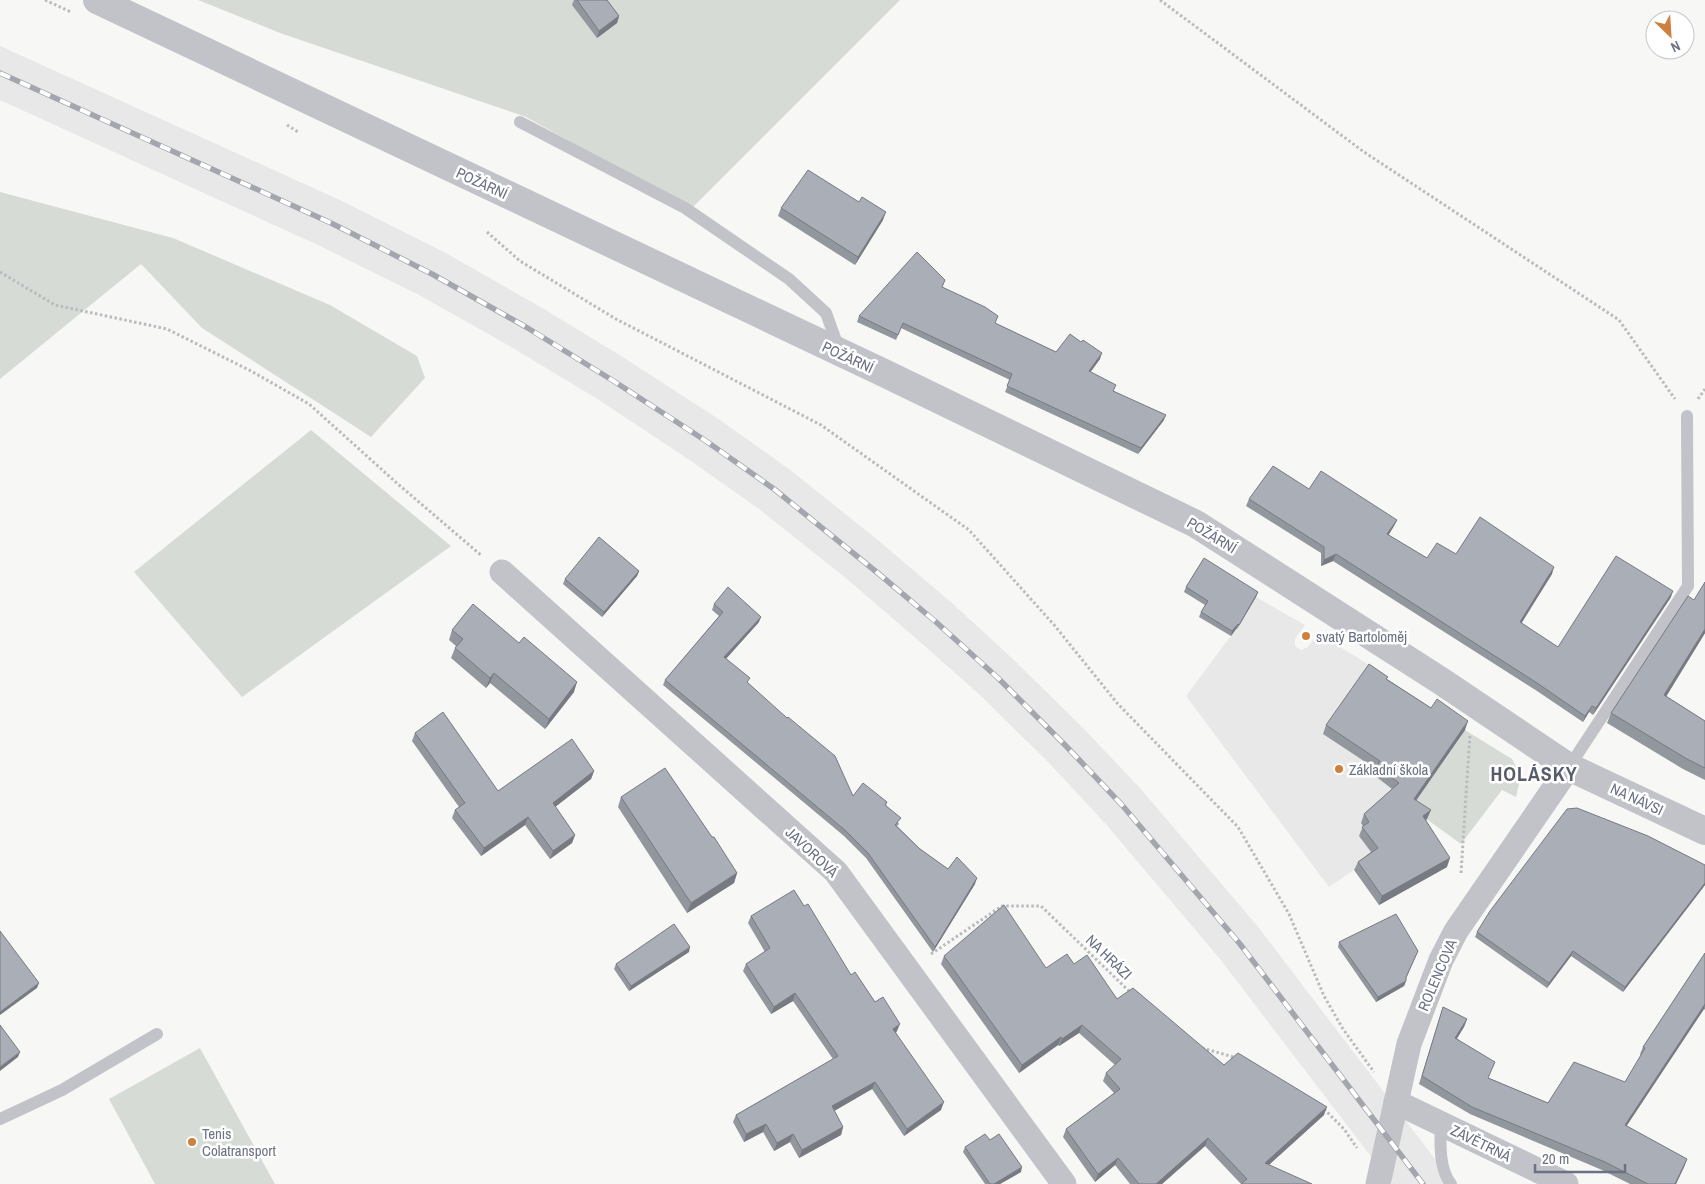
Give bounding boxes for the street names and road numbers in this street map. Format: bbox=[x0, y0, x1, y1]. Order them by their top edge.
street label: POŽÁRNÍ bbox=[453, 162, 512, 204]
street label: POŽÁRNÍ bbox=[819, 336, 878, 378]
street label: POŽÁRNÍ bbox=[1183, 512, 1241, 558]
street label: NA NÁVSI bbox=[1607, 778, 1667, 820]
street label: JAVOROVÁ bbox=[781, 822, 844, 882]
street label: NA HRÁZI bbox=[1081, 930, 1137, 984]
street label: ROLENCOVA bbox=[1412, 935, 1462, 1014]
street label: ZÁVĚTRNÁ bbox=[1447, 1119, 1515, 1167]

